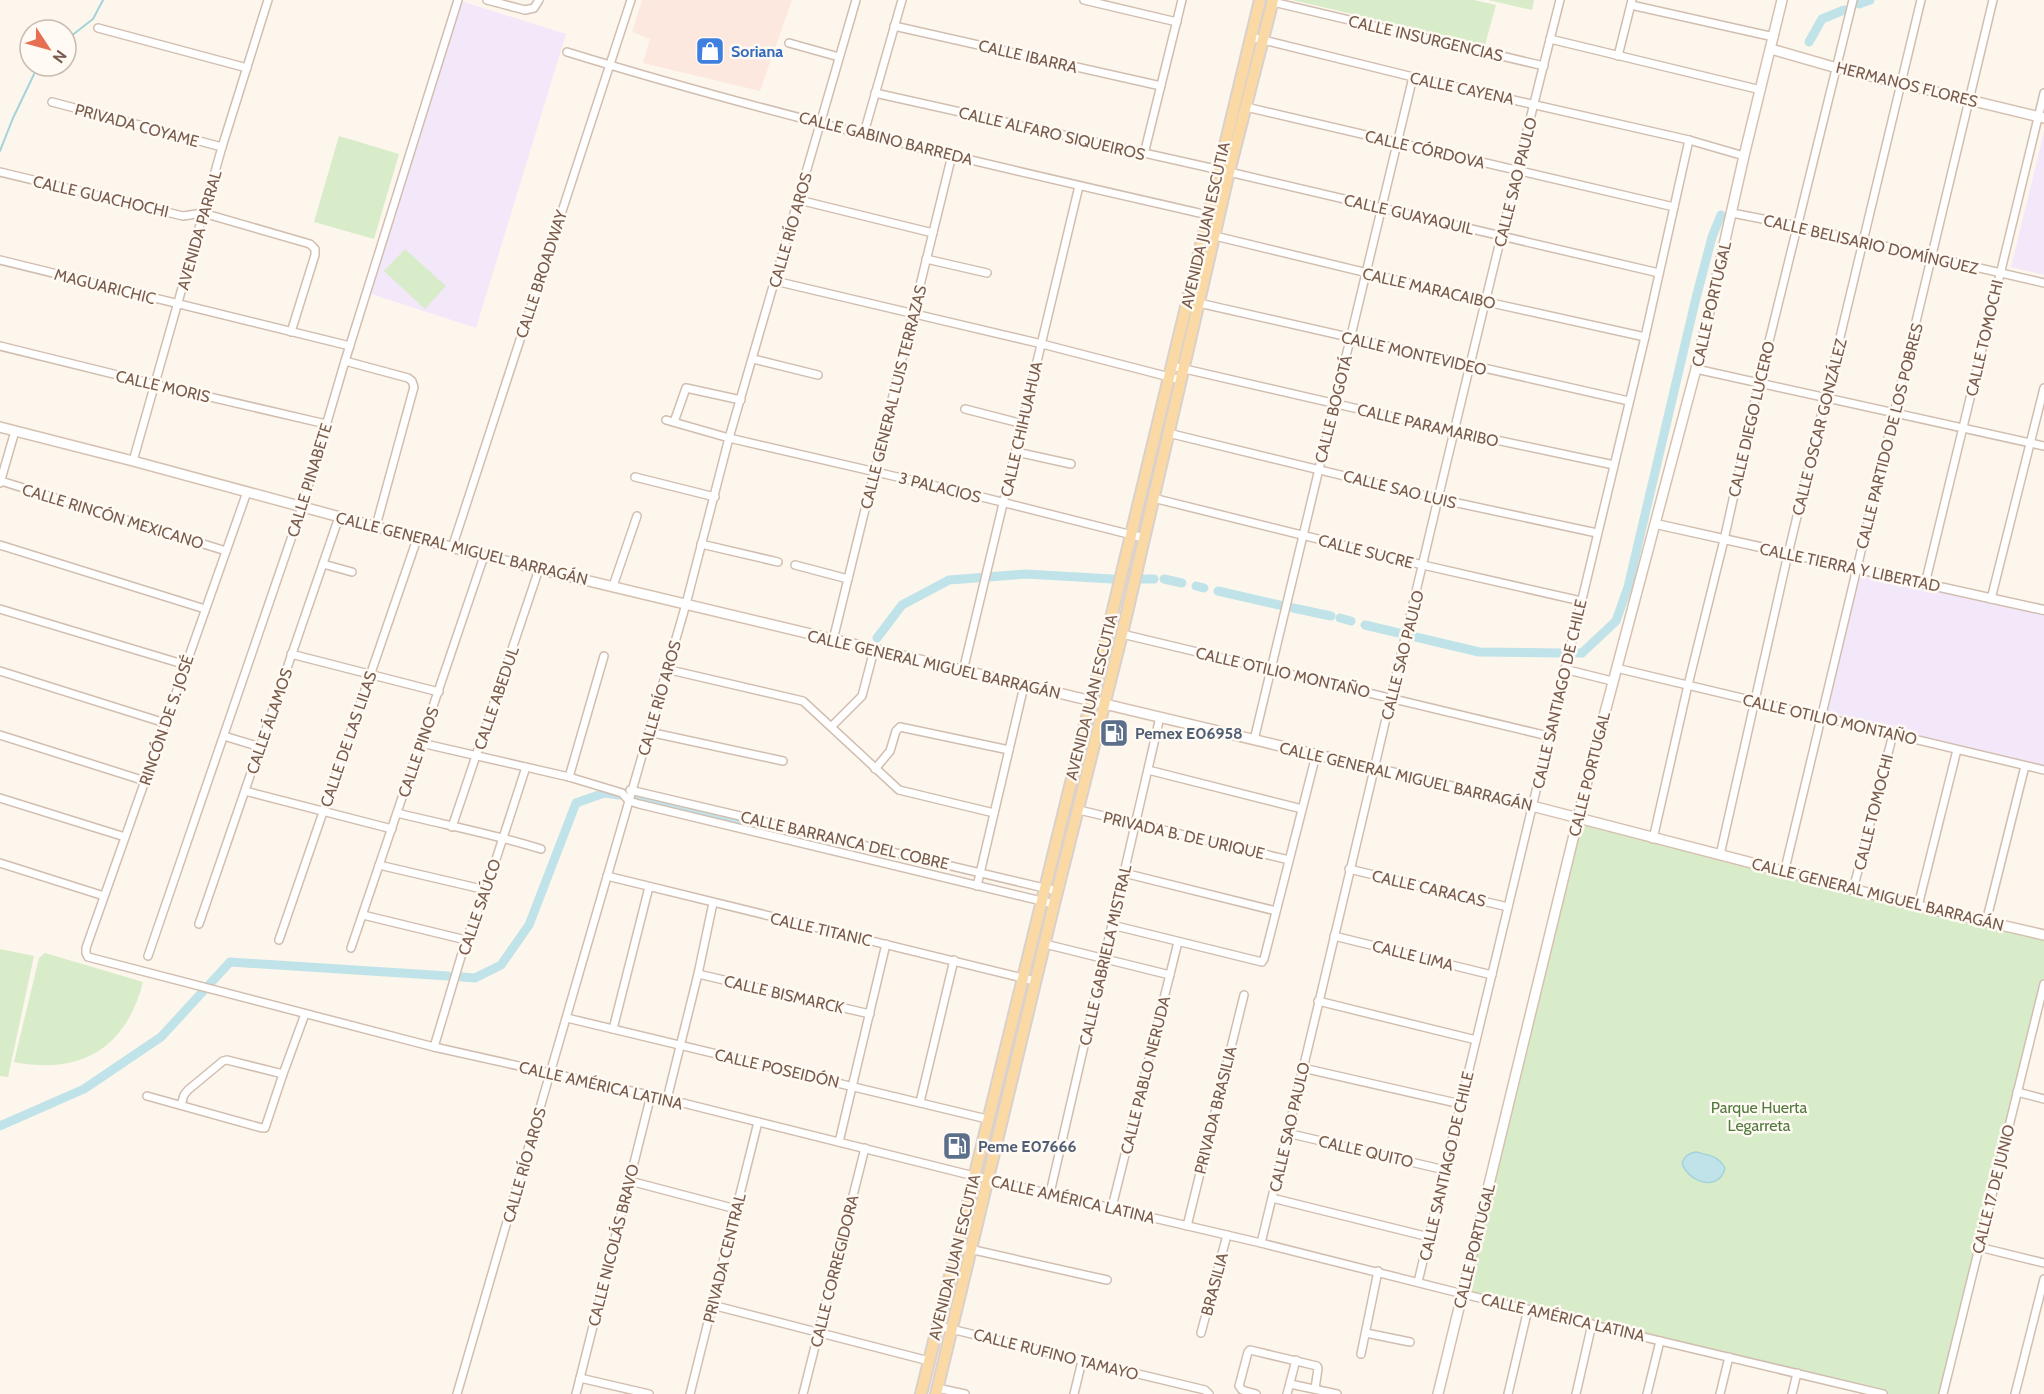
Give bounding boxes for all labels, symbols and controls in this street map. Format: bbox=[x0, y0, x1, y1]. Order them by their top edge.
street label: CALLE INSURGENCIAS bbox=[1347, 11, 1505, 66]
north arrow bbox=[18, 18, 78, 78]
shop icon: Soriana bbox=[694, 35, 726, 67]
street label: CALLE IBARRA bbox=[977, 36, 1079, 77]
place label: Soriana bbox=[731, 42, 783, 61]
text: N bbox=[49, 46, 71, 67]
street label: HERMANOS FLORES bbox=[1834, 58, 1980, 111]
street label: CALLE CAYENA bbox=[1408, 68, 1516, 109]
street label: PRIVADA COYAME bbox=[73, 100, 201, 151]
street label: CALLE ALFARO SIQUEIROS bbox=[957, 103, 1147, 164]
street label: CALLE GABINO BARREDA bbox=[797, 108, 975, 169]
street label: CALLE SAO PAULO bbox=[1490, 115, 1541, 249]
street label: CALLE CÓRDOVA bbox=[1363, 126, 1487, 173]
street label: AVENIDA JUAN ESCUTIA bbox=[1177, 140, 1234, 310]
street label: AVENIDA PARRAL bbox=[173, 168, 226, 292]
street label: CALLE RÍO AROS bbox=[765, 170, 816, 290]
street label: CALLE GUACHOCHI bbox=[31, 172, 171, 221]
street label: CALLE GUAYAQUIL bbox=[1342, 190, 1476, 239]
street label: CALLE BROADWAY bbox=[512, 207, 571, 341]
street label: CALLE BELISARIO DOMÍNGUEZ bbox=[1762, 211, 1980, 278]
street label: CALLE PORTUGAL bbox=[1688, 240, 1735, 369]
street label: CALLE MARACAIBO bbox=[1360, 264, 1497, 313]
street label: MAGUARICHIC bbox=[52, 265, 157, 308]
street label: CALLE TOMOCHI bbox=[1962, 278, 2007, 398]
street label: CALLE GENERAL LUIS TERRAZAS bbox=[856, 283, 931, 511]
street label: CALLE PARTIDO DE LOS POBRES bbox=[1852, 321, 1927, 551]
street label: CALLE MONTEVIDEO bbox=[1339, 328, 1488, 379]
street label: CALLE OSCAR GONZÁLEZ bbox=[1788, 337, 1851, 517]
street label: CALLE DIEGO LUCERO bbox=[1724, 339, 1779, 499]
street label: CALLE BOGOTÁ bbox=[1311, 353, 1356, 465]
street label: CALLE CHIHUAHUA bbox=[997, 359, 1046, 499]
street label: CALLE MORIS bbox=[114, 366, 212, 407]
street label: CALLE PARAMARIBO bbox=[1355, 400, 1500, 451]
street label: CALLE PINABETE bbox=[283, 421, 336, 540]
street label: CALLE SAO LUIS bbox=[1341, 466, 1458, 513]
street label: 3 PALACIOS bbox=[897, 468, 983, 507]
street label: CALLE RINCÓN MEXICANO bbox=[20, 480, 206, 553]
street label: CALLE GENERAL MIGUEL BARRAGÁN bbox=[334, 508, 590, 589]
street label: CALLE SUCRE bbox=[1316, 530, 1416, 573]
street label: CALLE TIERRA Y LIBERTAD bbox=[1758, 539, 1942, 596]
street label: CALLE SAO PAULO bbox=[1377, 588, 1428, 722]
street label: CALLE SANTIAGO DE CHILE bbox=[1528, 597, 1591, 791]
street label: AVENIDA JUAN ESCUTIA bbox=[1062, 612, 1121, 782]
street label: CALLE GENERAL MIGUEL BARRAGÁN bbox=[806, 626, 1062, 703]
street label: CALLE RÍO AROS bbox=[634, 638, 685, 758]
street label: CALLE OTILIO MONTAÑO bbox=[1194, 643, 1372, 702]
street label: CALLE ABEDUL bbox=[470, 644, 523, 752]
street label: RINCÓN DE S. JOSÉ bbox=[135, 652, 198, 788]
street label: CALLE ÁLAMOS bbox=[243, 666, 296, 777]
street label: CALLE DE LAS LILAS bbox=[316, 669, 381, 810]
street label: CALLE OTILIO MONTAÑO bbox=[1741, 690, 1919, 749]
street label: CALLE PINOS bbox=[394, 704, 443, 800]
street label: CALLE PORTUGAL bbox=[1565, 710, 1614, 838]
fuel station icon: Pemex E06958 bbox=[1098, 717, 1130, 749]
place label: Pemex E06958 bbox=[1135, 724, 1243, 743]
street label: CALLE GENERAL MIGUEL BARRAGÁN bbox=[1278, 738, 1534, 815]
street label: CALLE TOMOCHI bbox=[1850, 752, 1897, 872]
street label: CALLE BARRANCA DEL COBRE bbox=[739, 807, 951, 874]
street label: PRIVADA B. DE URIQUE bbox=[1101, 808, 1267, 863]
street label: CALLE GENERAL MIGUEL BARRAGÁN bbox=[1750, 854, 2006, 935]
street label: CALLE SAÚCO bbox=[454, 856, 505, 958]
street label: CALLE GABRIELA MISTRAL bbox=[1075, 863, 1136, 1047]
street label: CALLE CARACAS bbox=[1370, 866, 1488, 911]
street label: CALLE TITANIC bbox=[768, 909, 874, 950]
street label: CALLE LIMA bbox=[1370, 936, 1456, 975]
street label: CALLE BISMARCK bbox=[722, 971, 846, 1018]
street label: CALLE PABLO NERUDA bbox=[1117, 994, 1174, 1156]
street label: PRIVADA BRASILIA bbox=[1190, 1044, 1241, 1176]
street label: CALLE POSEIDÓN bbox=[713, 1045, 841, 1092]
street label: CALLE AMÉRICA LATINA bbox=[517, 1057, 685, 1114]
street label: CALLE SAO PAULO bbox=[1265, 1060, 1314, 1194]
street label: CALLE SANTIAGO DE CHILE bbox=[1415, 1069, 1478, 1263]
park label: Parque Huerta Legarreta bbox=[1711, 1098, 1807, 1135]
street label: CALLE RÍO AROS bbox=[499, 1105, 550, 1225]
street label: CALLE 17 DE JUNIO bbox=[1968, 1123, 2019, 1256]
fuel station icon: Peme E07666 bbox=[941, 1130, 973, 1162]
street label: CALLE QUITO bbox=[1317, 1131, 1415, 1172]
place label: Peme E07666 bbox=[978, 1137, 1077, 1156]
street label: CALLE NICOLÁS BRAVO bbox=[584, 1162, 643, 1328]
street label: CALLE AMÉRICA LATINA bbox=[989, 1171, 1157, 1228]
street label: AVENIDA JUAN ESCUTIA bbox=[925, 1172, 984, 1342]
street label: CALLE PORTUGAL bbox=[1450, 1182, 1499, 1310]
street label: PRIVADA CENTRAL bbox=[699, 1191, 750, 1325]
street label: CALLE CORREGIDORA bbox=[806, 1193, 863, 1349]
street label: BRASILIA bbox=[1197, 1250, 1232, 1318]
street label: CALLE AMÉRICA LATINA bbox=[1479, 1289, 1647, 1346]
street label: CALLE RUFINO TAMAYO bbox=[971, 1325, 1140, 1384]

